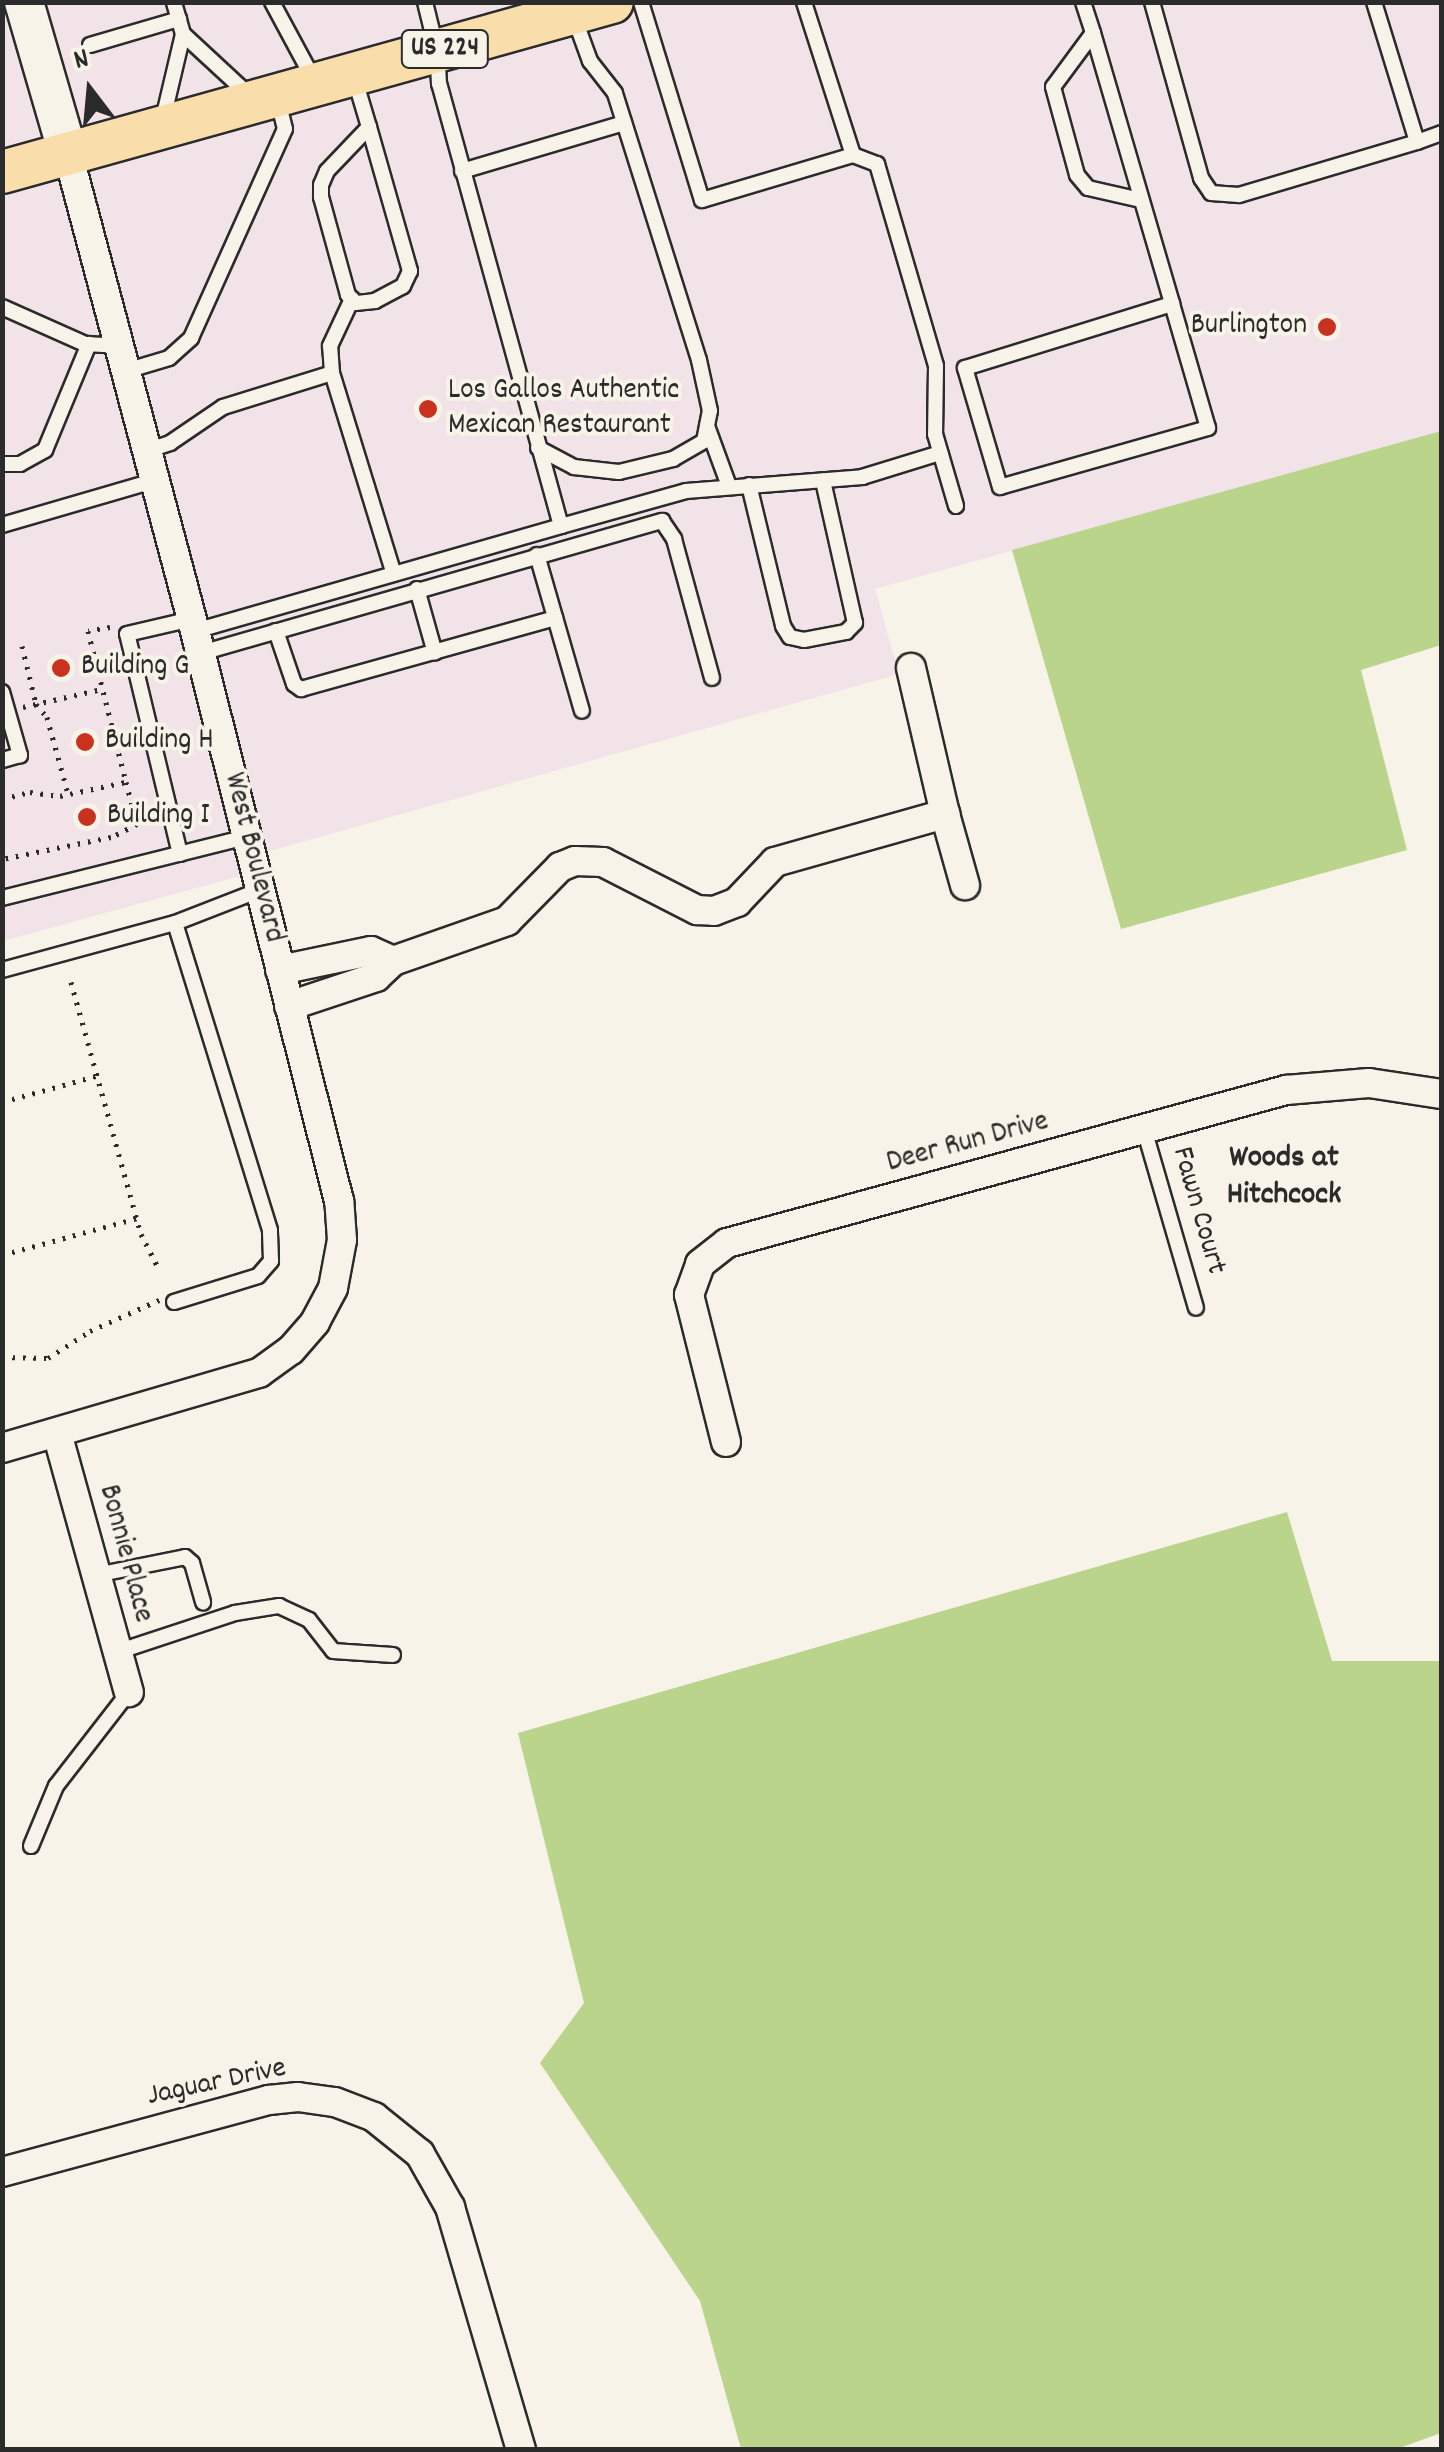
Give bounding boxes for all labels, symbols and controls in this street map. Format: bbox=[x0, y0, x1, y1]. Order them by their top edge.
road number: US 224 bbox=[400, 26, 490, 72]
north arrow bbox=[40, 40, 140, 140]
text: N bbox=[70, 40, 94, 82]
place label: Burlington bbox=[1191, 309, 1307, 345]
marker: Burlington bbox=[1316, 316, 1338, 338]
place label: Los Gallos Authentic Mexican Restaurant bbox=[448, 374, 679, 444]
marker: Los Gallos Authentic Mexican Restaurant bbox=[417, 398, 439, 420]
place label: Building G bbox=[81, 650, 189, 686]
marker: Building G bbox=[50, 657, 72, 679]
place label: Building H bbox=[105, 724, 214, 760]
marker: Building H bbox=[74, 731, 96, 753]
street label: West Boulevard bbox=[214, 769, 290, 947]
place label: Building I bbox=[107, 799, 210, 835]
marker: Building I bbox=[76, 806, 98, 828]
street label: Deer Run Drive bbox=[883, 1105, 1053, 1183]
district label: Woods at Hitchcock bbox=[1227, 1141, 1341, 1216]
street label: Fawn Court bbox=[1162, 1143, 1232, 1279]
street label: Bonnie Place bbox=[88, 1481, 160, 1627]
street label: Jaguar Drive bbox=[144, 2052, 290, 2116]

